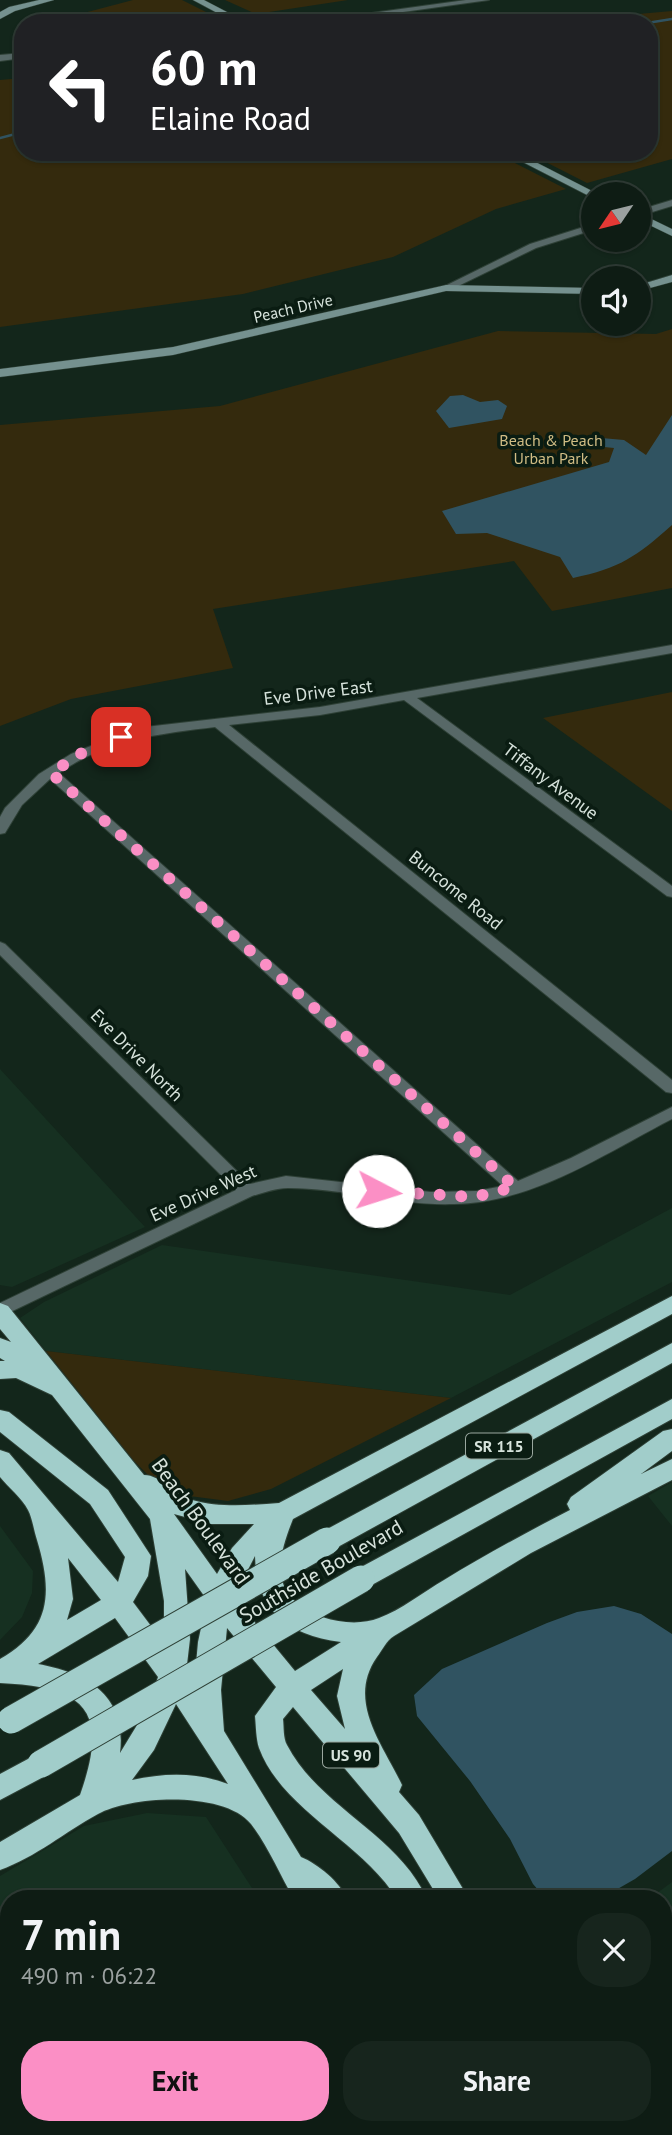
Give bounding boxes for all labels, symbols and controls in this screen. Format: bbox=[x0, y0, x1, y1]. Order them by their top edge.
text: 60 m bbox=[150, 35, 257, 99]
icon: left bbox=[35, 42, 126, 133]
text: Elaine Road bbox=[150, 97, 311, 139]
north arrow bbox=[581, 182, 651, 252]
map controls bbox=[581, 182, 651, 336]
button: sound bbox=[581, 266, 651, 336]
street label: Peach Drive bbox=[252, 289, 334, 327]
park label: Beach & Peach Urban Park bbox=[499, 430, 603, 468]
street label: Eve Drive East bbox=[262, 674, 374, 710]
pin bbox=[91, 707, 151, 767]
icon: arrive bbox=[102, 718, 140, 756]
street label: Tiffany Avenue bbox=[499, 738, 603, 824]
street label: Buncome Road bbox=[404, 845, 508, 935]
street label: Eve Drive North bbox=[86, 1004, 188, 1106]
position arrow bbox=[341, 1154, 415, 1228]
street label: Eve Drive West bbox=[146, 1159, 260, 1227]
road number: SR 115 bbox=[466, 1434, 532, 1458]
street label: Beach Boulevard bbox=[146, 1452, 256, 1590]
street label: Southside Boulevard bbox=[234, 1513, 408, 1629]
road number: US 90 bbox=[323, 1742, 379, 1768]
text: 7 min bbox=[21, 1907, 121, 1962]
button: close bbox=[577, 1913, 651, 1987]
text: 490 m · 06:22 bbox=[21, 1961, 157, 1990]
button: Exit bbox=[21, 2041, 329, 2121]
button: Share bbox=[343, 2041, 651, 2121]

